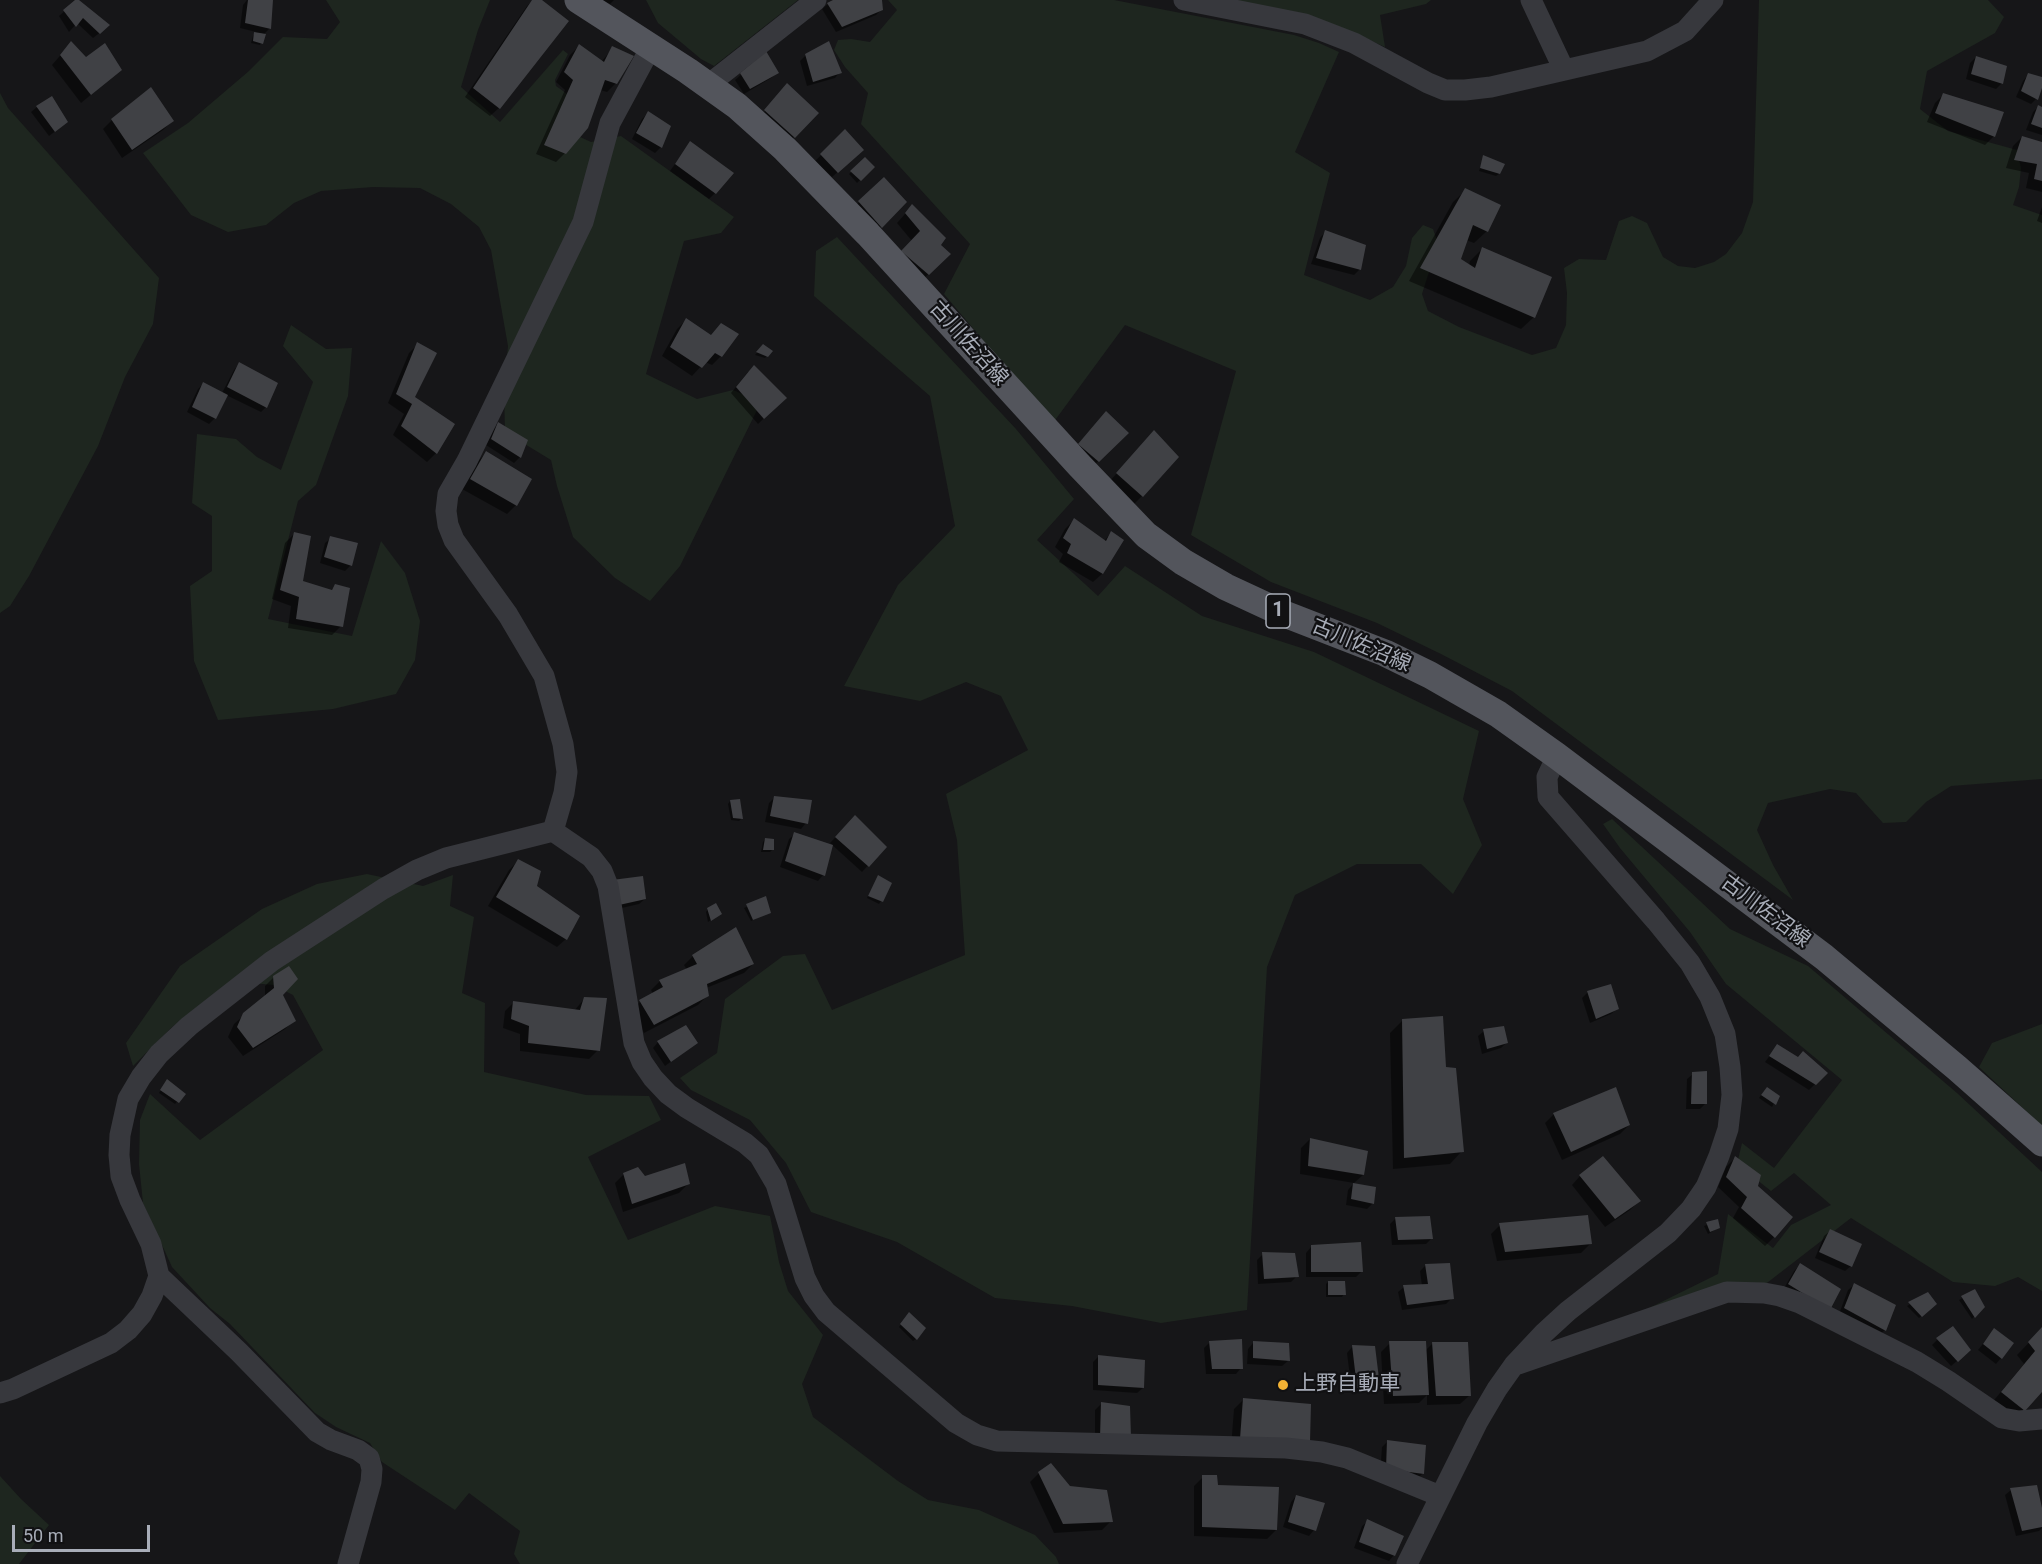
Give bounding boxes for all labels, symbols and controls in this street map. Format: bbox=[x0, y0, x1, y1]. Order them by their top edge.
street label: 古川佐沼線 bbox=[924, 297, 1012, 391]
road number: 1 bbox=[1266, 594, 1290, 628]
street label: 古川佐沼線 bbox=[1308, 614, 1414, 678]
street label: 古川佐沼線 bbox=[1715, 870, 1815, 954]
place label: 上野自動車 bbox=[1295, 1372, 1400, 1398]
marker: 上野自動車 bbox=[1276, 1378, 1290, 1392]
scale bar bbox=[15, 1513, 153, 1551]
text: 50 m bbox=[23, 1525, 63, 1546]

